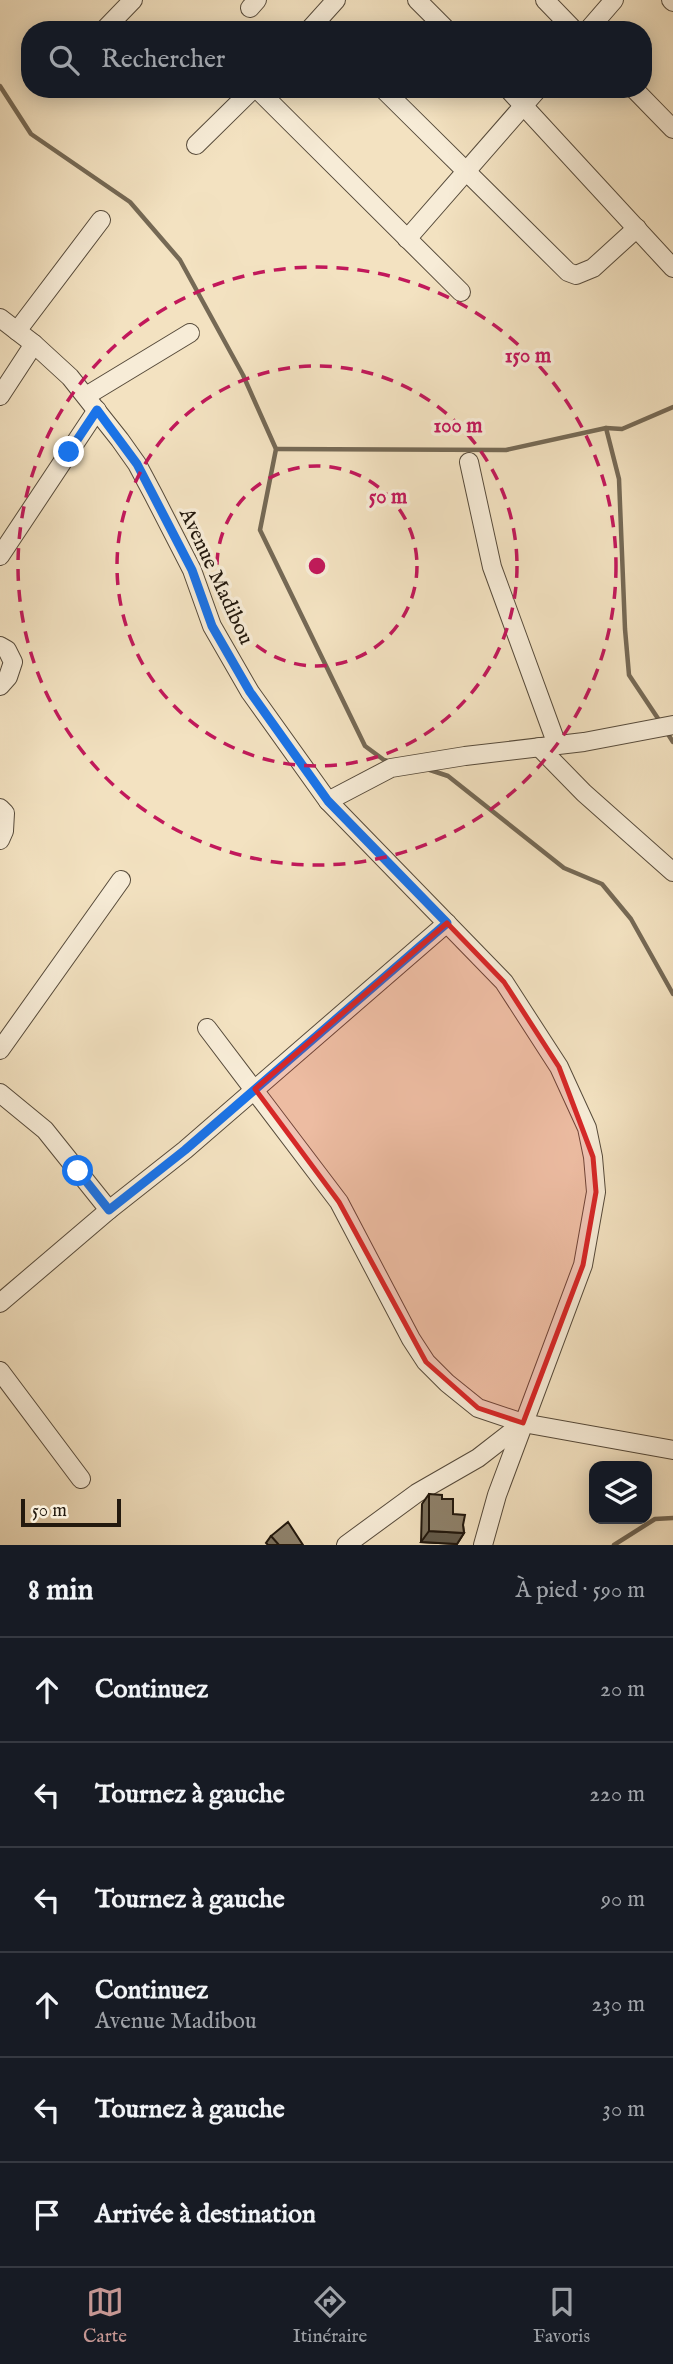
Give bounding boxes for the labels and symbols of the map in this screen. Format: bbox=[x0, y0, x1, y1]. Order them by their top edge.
text: 150 m bbox=[505, 343, 552, 370]
text: 100 m bbox=[433, 413, 483, 440]
route end bbox=[53, 436, 84, 467]
text: 50 m bbox=[369, 484, 408, 511]
street label: Avenue Madibou bbox=[172, 503, 259, 649]
centre of rings bbox=[305, 554, 329, 578]
route start bbox=[62, 1155, 93, 1186]
scale bar bbox=[21, 1496, 121, 1528]

